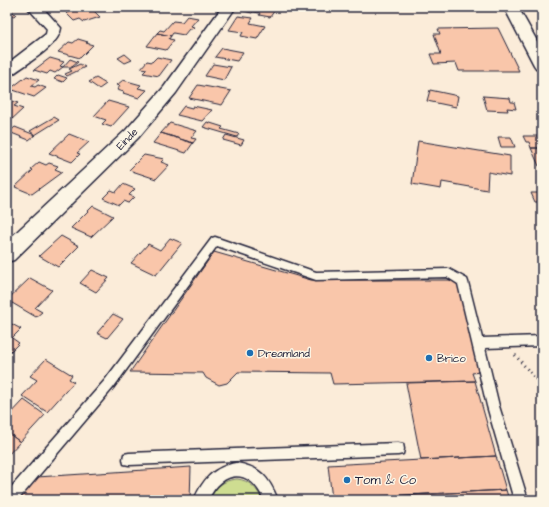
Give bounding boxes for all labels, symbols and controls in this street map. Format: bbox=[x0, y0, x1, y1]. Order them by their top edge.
street label: Einde bbox=[113, 125, 141, 153]
place label: Dreamland bbox=[258, 346, 310, 361]
marker: Dreamland bbox=[245, 348, 255, 358]
place label: Brico bbox=[437, 351, 467, 366]
marker: Brico bbox=[424, 353, 434, 363]
place label: Tom & Co bbox=[355, 471, 417, 489]
marker: Tom & Co bbox=[342, 475, 352, 485]

